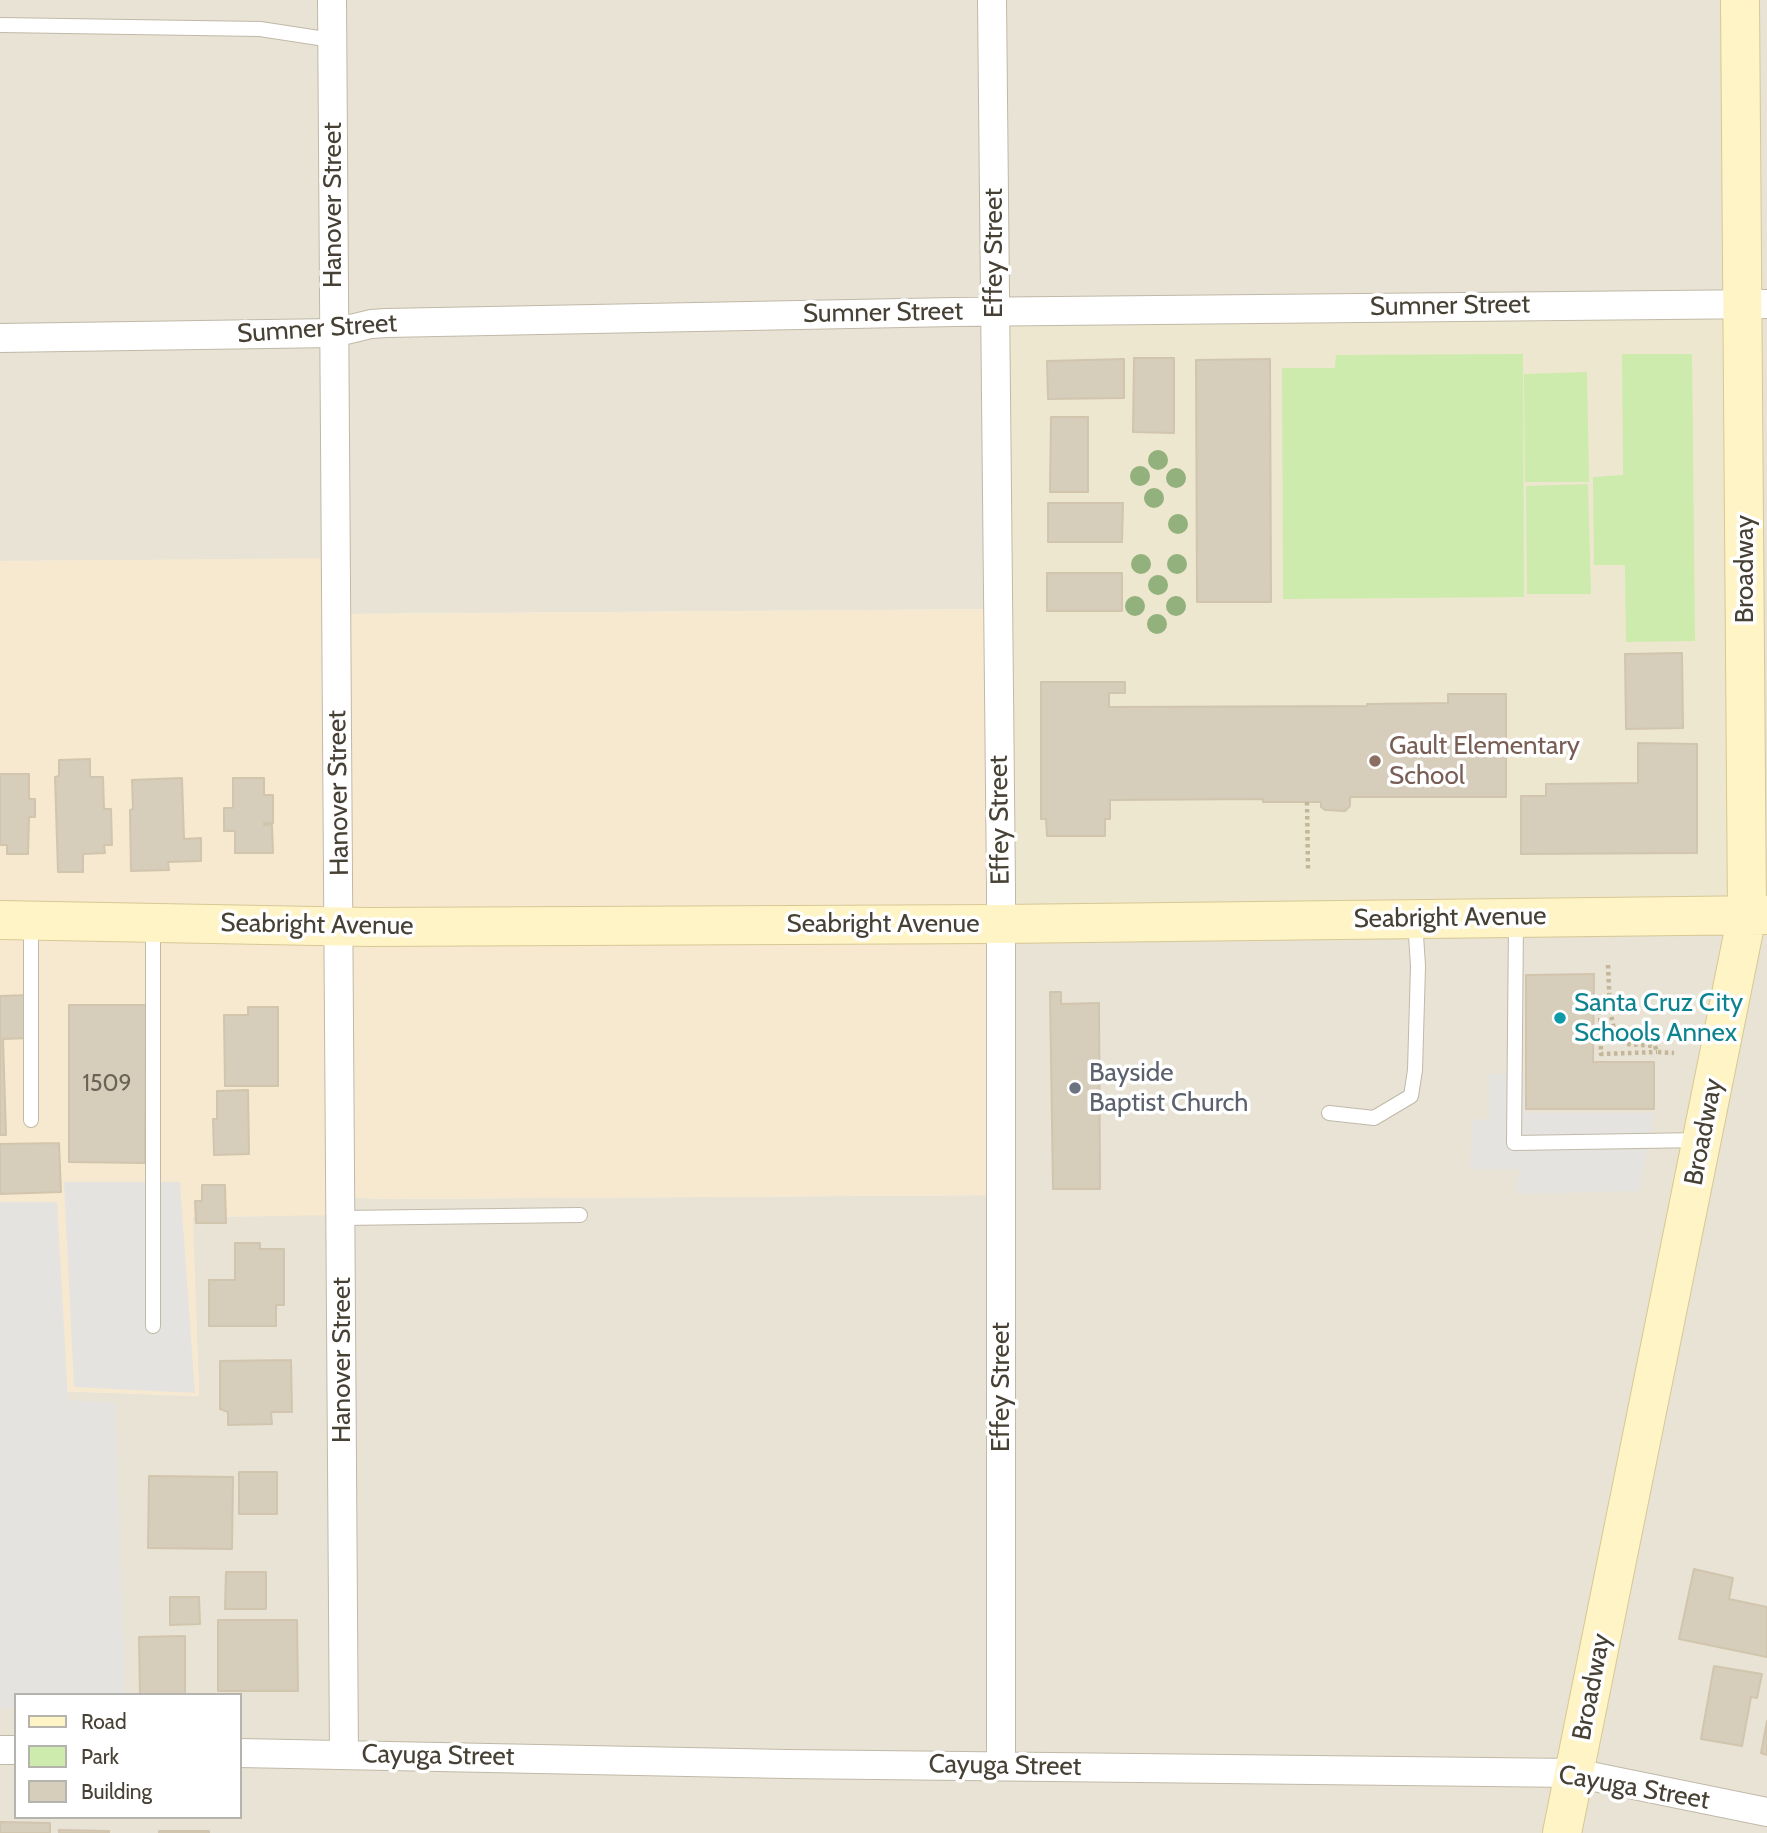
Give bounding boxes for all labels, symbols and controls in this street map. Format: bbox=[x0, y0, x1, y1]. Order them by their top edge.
street label: Hanover Street bbox=[317, 122, 349, 288]
street label: Effey Street bbox=[978, 188, 1010, 318]
street label: Sumner Street bbox=[1370, 289, 1530, 323]
street label: Sumner Street bbox=[803, 296, 963, 330]
street label: Sumner Street bbox=[236, 308, 398, 350]
street label: Broadway bbox=[1729, 515, 1761, 623]
street label: Hanover Street bbox=[322, 710, 356, 876]
place label: Gault Elementary School bbox=[1389, 730, 1580, 792]
marker: Gault Elementary School bbox=[1367, 753, 1383, 769]
street label: Effey Street bbox=[983, 755, 1017, 885]
street label: Seabright Avenue bbox=[1353, 901, 1547, 935]
street label: Seabright Avenue bbox=[220, 908, 414, 942]
street label: Seabright Avenue bbox=[786, 908, 980, 940]
place label: Santa Cruz City Schools Annex bbox=[1574, 987, 1743, 1048]
marker: Santa Cruz City Schools Annex bbox=[1552, 1010, 1568, 1026]
place label: Bayside Baptist Church bbox=[1089, 1057, 1248, 1118]
house number: 1509 bbox=[82, 1070, 132, 1098]
street label: Broadway bbox=[1678, 1076, 1730, 1188]
marker: Bayside Baptist Church bbox=[1067, 1080, 1083, 1096]
street label: Hanover Street bbox=[326, 1277, 358, 1443]
street label: Effey Street bbox=[985, 1322, 1017, 1452]
street label: Broadway bbox=[1566, 1631, 1618, 1743]
legend bbox=[14, 1693, 242, 1819]
text: Road bbox=[81, 1709, 127, 1734]
street label: Cayuga Street bbox=[361, 1739, 515, 1773]
text: Park bbox=[81, 1744, 119, 1769]
street label: Cayuga Street bbox=[928, 1749, 1082, 1783]
street label: Cayuga Street bbox=[1556, 1759, 1712, 1817]
text: Building bbox=[81, 1779, 152, 1804]

